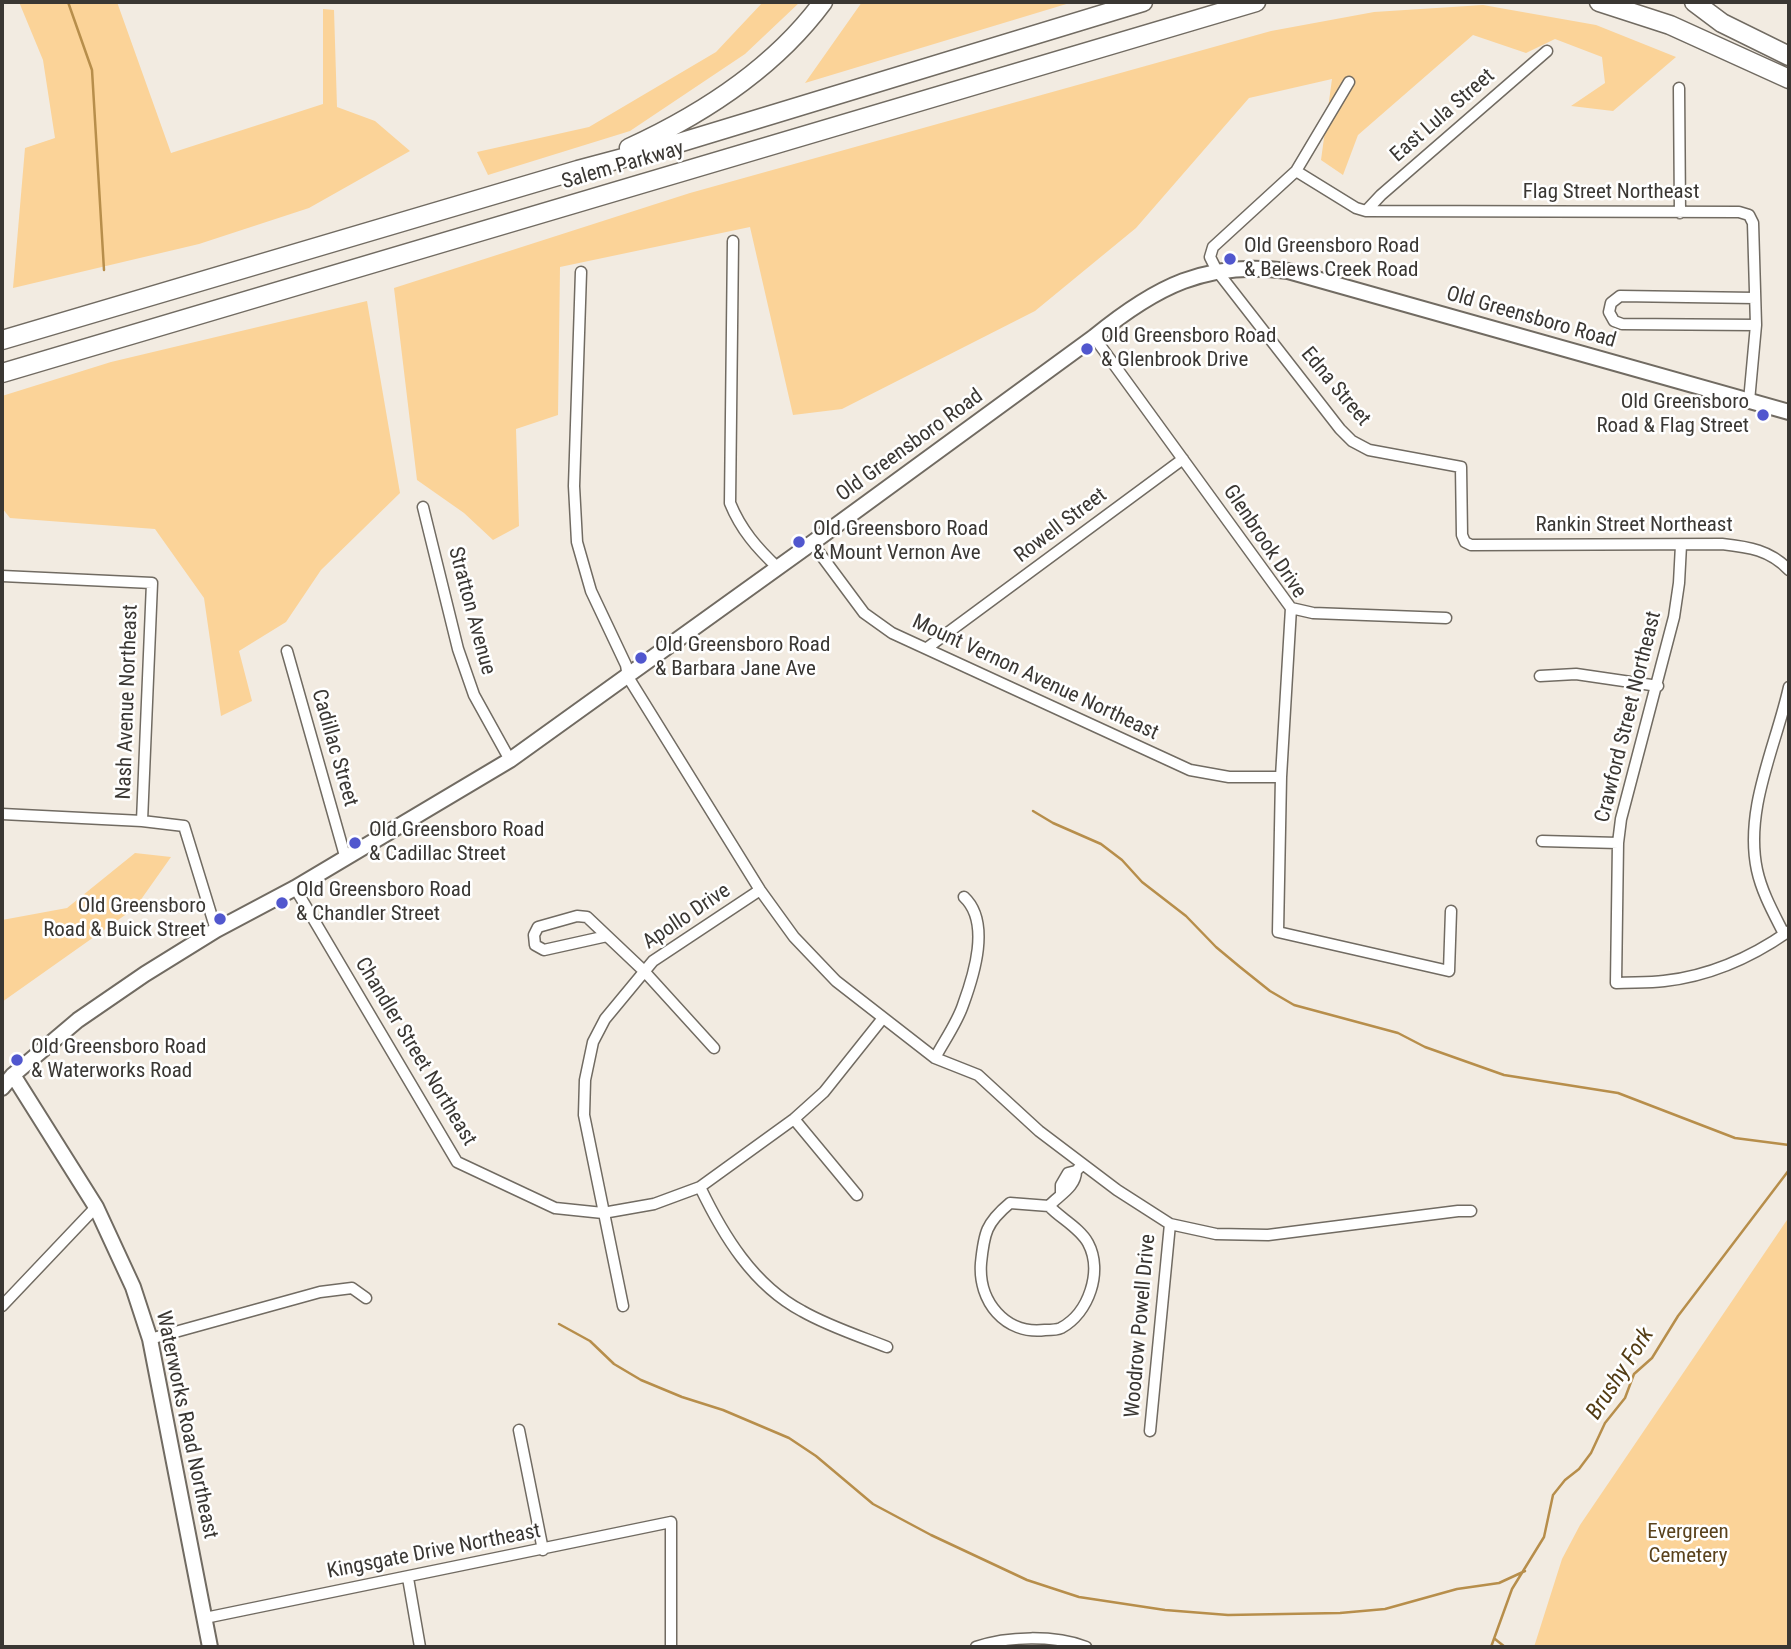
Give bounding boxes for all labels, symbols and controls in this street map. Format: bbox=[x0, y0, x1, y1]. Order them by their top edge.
street label: East Lula Street bbox=[1386, 64, 1500, 168]
street label: Salem Parkway bbox=[559, 137, 687, 195]
street label: Flag Street Northeast bbox=[1523, 180, 1699, 206]
place label: Old Greensboro Road & Belews Creek Road bbox=[1244, 234, 1419, 284]
marker: Old Greensboro Road & Belews Creek Road bbox=[1222, 251, 1238, 267]
street label: Old Greensboro Road bbox=[1443, 282, 1619, 354]
place label: Old Greensboro Road & Glenbrook Drive bbox=[1101, 324, 1276, 374]
marker: Old Greensboro Road & Glenbrook Drive bbox=[1079, 341, 1095, 357]
street label: Edna Street bbox=[1295, 343, 1375, 431]
street label: Old Greensboro Road bbox=[832, 384, 988, 508]
place label: Old Greensboro Road & Flag Street bbox=[1596, 390, 1749, 440]
marker: Old Greensboro Road & Flag Street bbox=[1755, 407, 1771, 423]
street label: Glenbrook Drive bbox=[1217, 481, 1311, 603]
street label: Rowell Street bbox=[1010, 483, 1112, 569]
street label: Rankin Street Northeast bbox=[1535, 513, 1733, 539]
place label: Old Greensboro Road & Mount Vernon Ave bbox=[813, 517, 988, 567]
marker: Old Greensboro Road & Mount Vernon Ave bbox=[791, 534, 807, 550]
street label: Stratton Avenue bbox=[442, 544, 500, 678]
street label: Nash Avenue Northeast bbox=[112, 604, 144, 800]
street label: Crawford Street Northeast bbox=[1591, 609, 1667, 825]
street label: Mount Vernon Avenue Northeast bbox=[908, 610, 1162, 746]
place label: Old Greensboro Road & Barbara Jane Ave bbox=[655, 633, 830, 683]
marker: Old Greensboro Road & Barbara Jane Ave bbox=[633, 650, 649, 666]
street label: Cadillac Street bbox=[305, 687, 363, 809]
place label: Old Greensboro Road & Cadillac Street bbox=[369, 818, 544, 868]
marker: Old Greensboro Road & Cadillac Street bbox=[347, 835, 363, 851]
place label: Old Greensboro Road & Chandler Street bbox=[296, 878, 471, 928]
street label: Apollo Drive bbox=[639, 879, 735, 955]
place label: Old Greensboro Road & Buick Street bbox=[43, 894, 206, 944]
marker: Old Greensboro Road & Chandler Street bbox=[274, 895, 290, 911]
marker: Old Greensboro Road & Buick Street bbox=[212, 911, 228, 927]
street label: Chandler Street Northeast bbox=[349, 953, 481, 1151]
place label: Old Greensboro Road & Waterworks Road bbox=[31, 1035, 206, 1085]
marker: Old Greensboro Road & Waterworks Road bbox=[9, 1052, 25, 1068]
street label: Woodrow Powell Drive bbox=[1120, 1233, 1162, 1419]
street label: Waterworks Road Northeast bbox=[150, 1309, 222, 1541]
water label: Brushy Fork bbox=[1581, 1323, 1661, 1425]
street label: Kingsgate Drive Northeast bbox=[325, 1519, 543, 1585]
park label: Evergreen Cemetery bbox=[1647, 1520, 1729, 1570]

